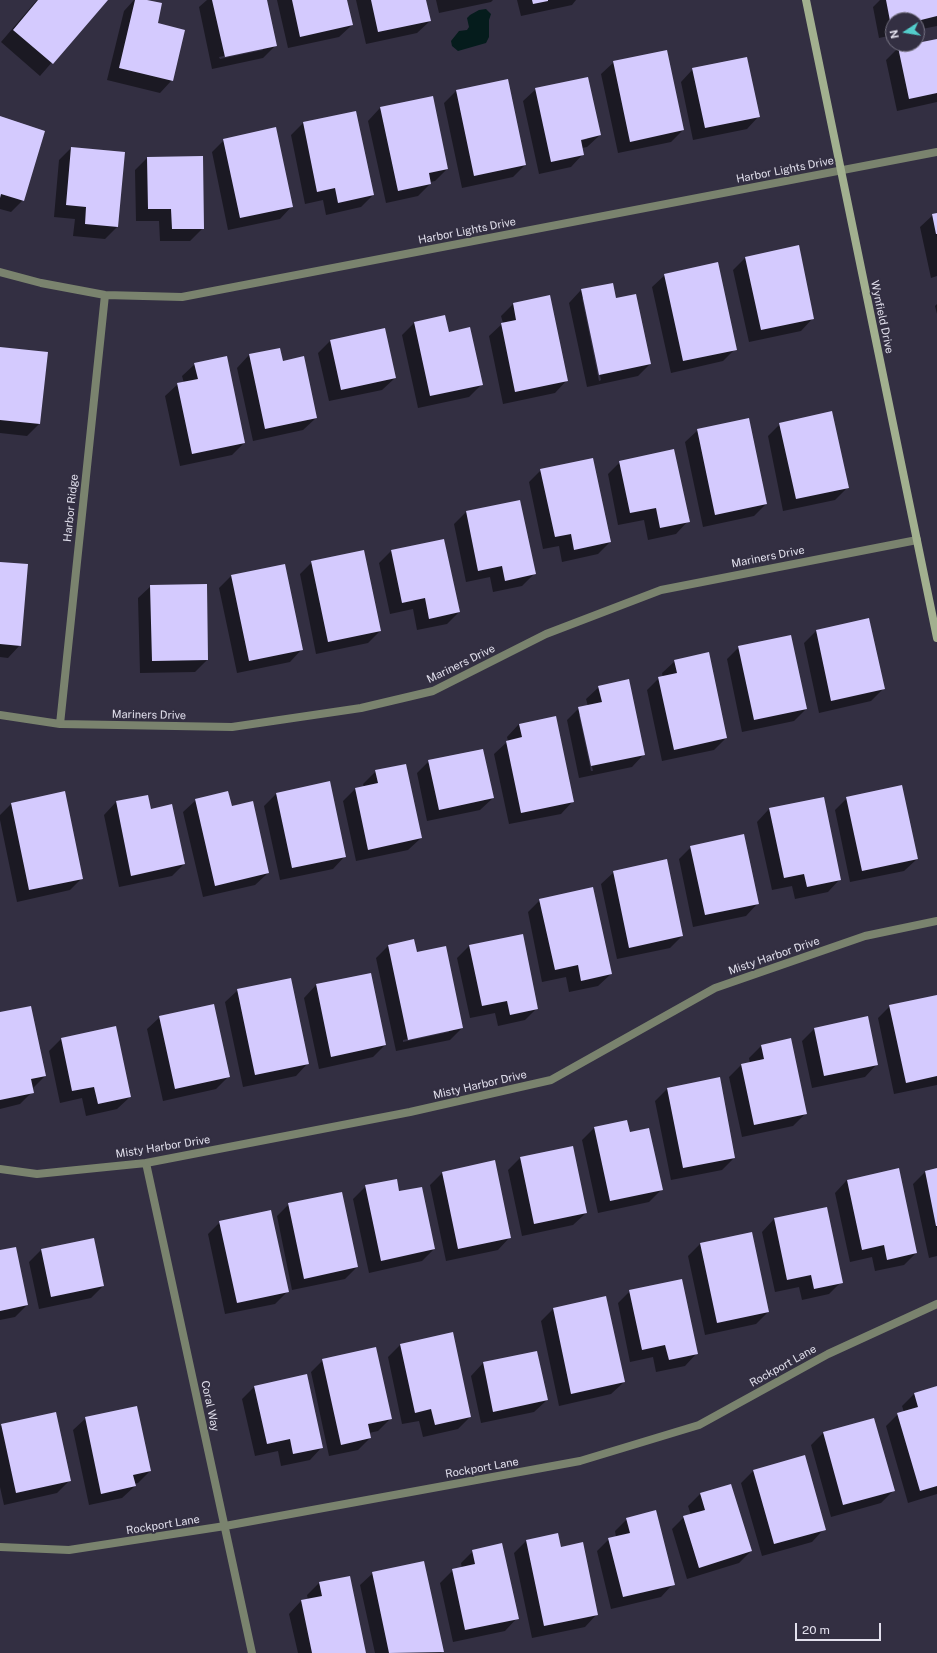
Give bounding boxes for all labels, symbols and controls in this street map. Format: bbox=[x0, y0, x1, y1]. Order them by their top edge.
north arrow bbox=[885, 12, 925, 52]
text: N bbox=[887, 29, 901, 40]
street label: Harbor Lights Drive bbox=[735, 154, 835, 186]
street label: Harbor Lights Drive bbox=[417, 215, 517, 247]
street label: Wynfield Drive bbox=[868, 279, 896, 355]
street label: Harbor Ridge bbox=[61, 473, 81, 543]
street label: Mariners Drive bbox=[730, 543, 806, 571]
street label: Mariners Drive bbox=[425, 642, 497, 686]
street label: Mariners Drive bbox=[112, 708, 186, 722]
street label: Misty Harbor Drive bbox=[727, 934, 821, 978]
street label: Misty Harbor Drive bbox=[432, 1068, 528, 1102]
street label: Misty Harbor Drive bbox=[115, 1133, 211, 1161]
street label: Rockport Lane bbox=[747, 1342, 819, 1390]
street label: Coral Way bbox=[198, 1379, 222, 1433]
street label: Rockport Lane bbox=[444, 1455, 520, 1481]
street label: Rockport Lane bbox=[125, 1513, 201, 1537]
scale bar bbox=[797, 1615, 883, 1641]
text: 20 m bbox=[802, 1623, 830, 1637]

